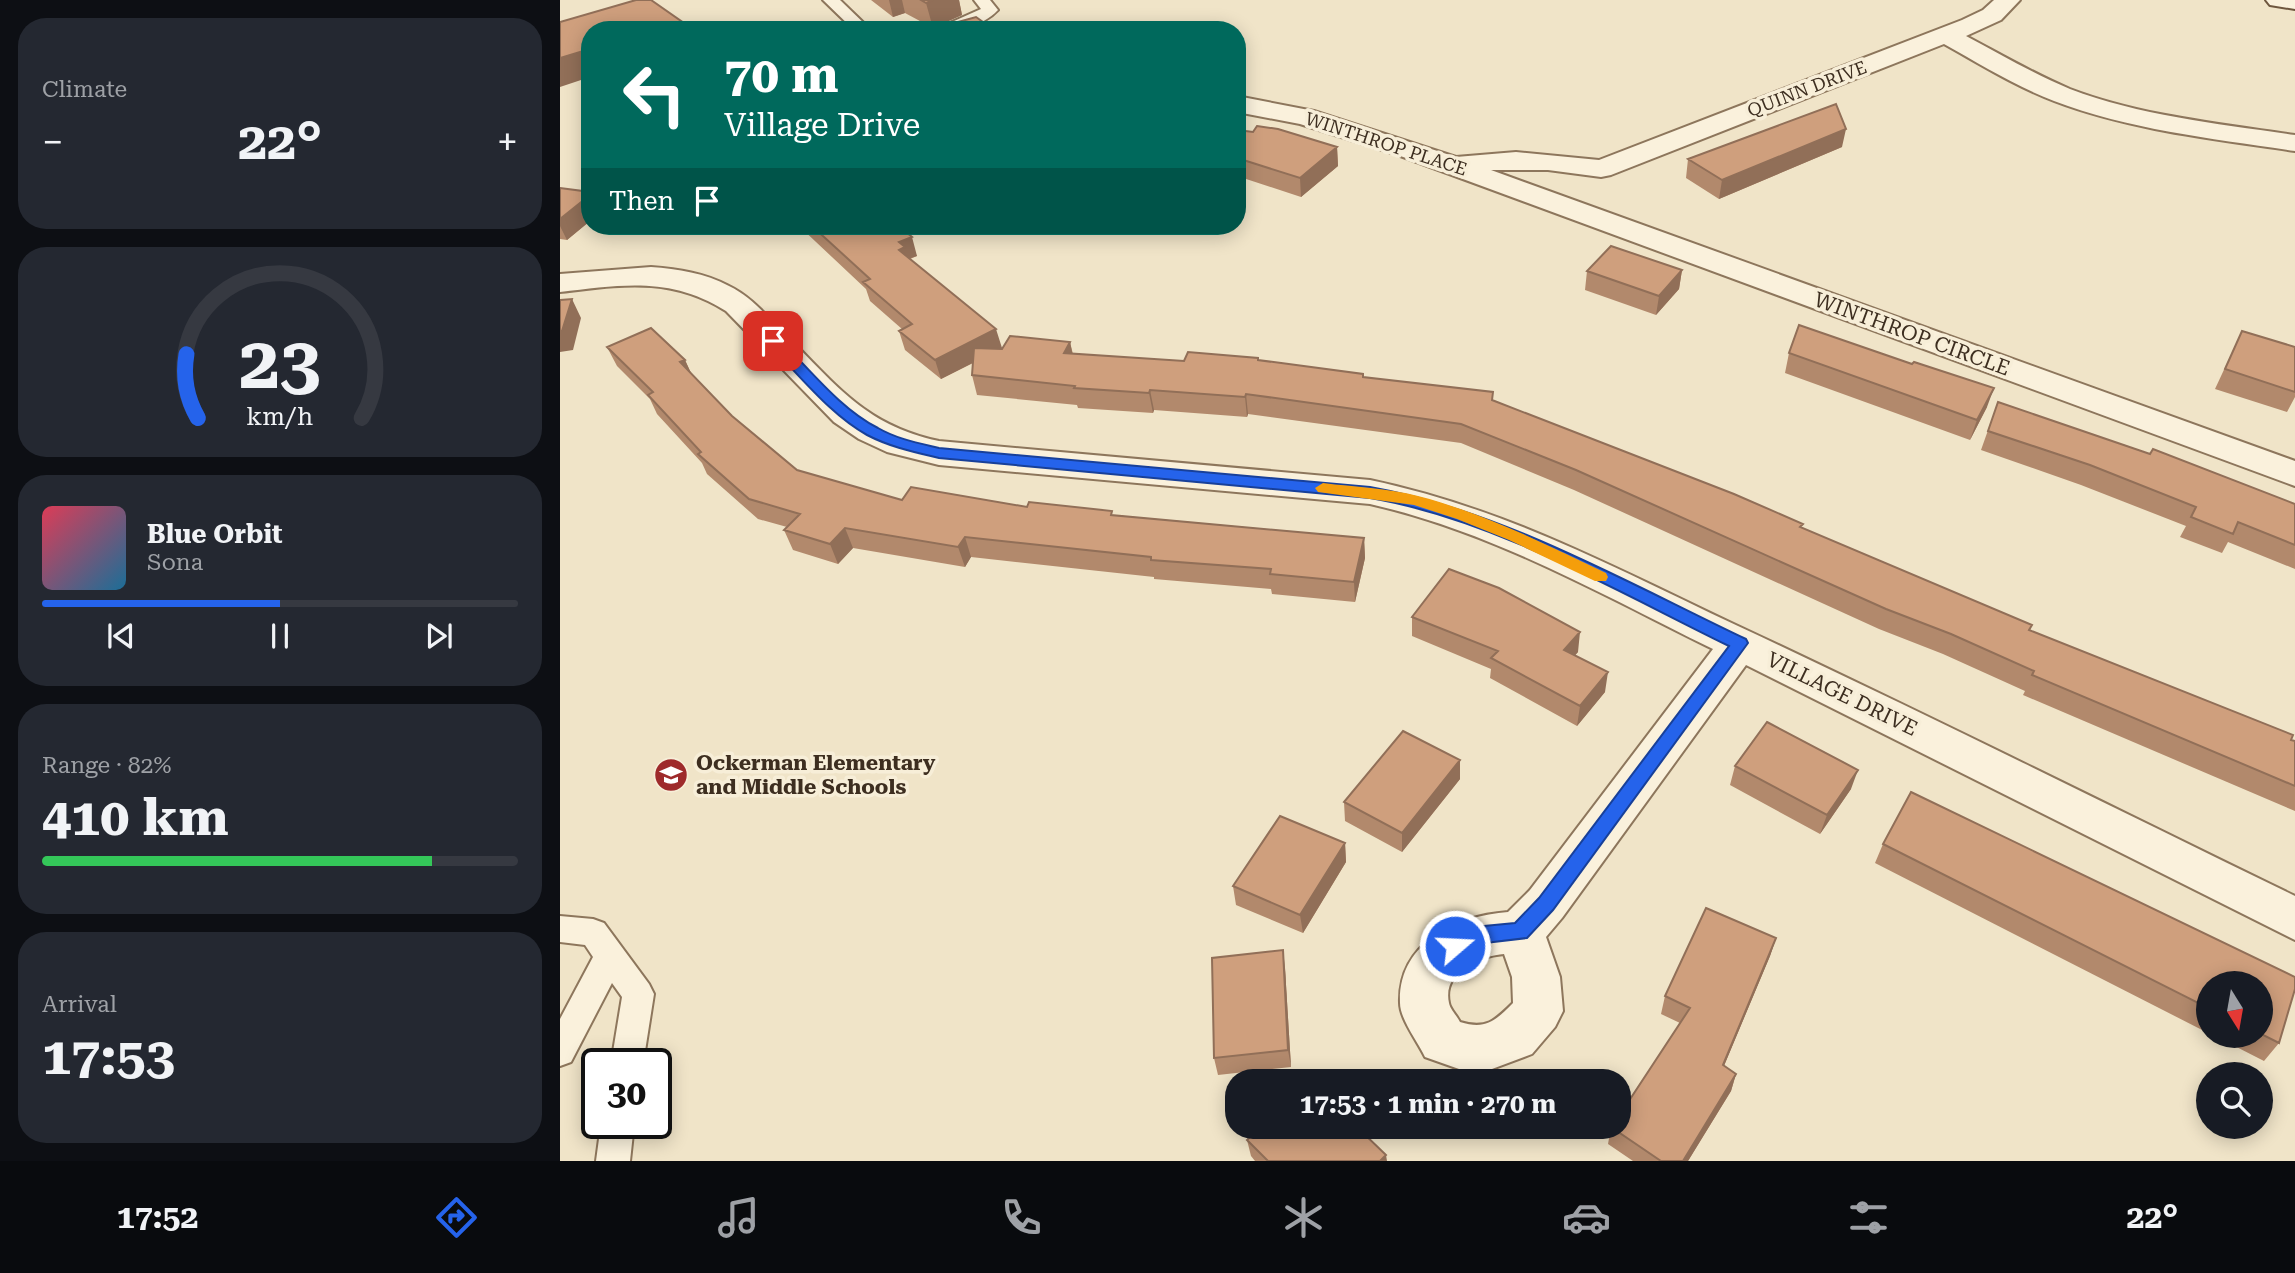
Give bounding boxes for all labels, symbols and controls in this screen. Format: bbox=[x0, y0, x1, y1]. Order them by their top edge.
text: 70 m bbox=[724, 47, 839, 104]
icon: left bbox=[609, 49, 700, 140]
street label: QUINN DRIVE bbox=[1744, 56, 1869, 121]
text: Climate bbox=[42, 76, 127, 103]
text: Village Drive bbox=[724, 106, 920, 144]
street label: WINTHROP PLACE bbox=[1303, 107, 1470, 180]
text: 22° bbox=[238, 111, 322, 172]
text: − bbox=[42, 120, 63, 164]
text: + bbox=[497, 120, 518, 164]
icon: arrive bbox=[688, 182, 726, 220]
text: Then bbox=[609, 186, 674, 216]
street label: WINTHROP CIRCLE bbox=[1811, 287, 2013, 381]
pin bbox=[743, 311, 803, 371]
text: 23 bbox=[239, 321, 321, 406]
icon: arrive bbox=[754, 322, 792, 360]
text: km/h bbox=[247, 402, 313, 431]
text: Blue Orbit bbox=[147, 519, 283, 549]
text: Sona bbox=[147, 549, 203, 576]
icon: previous bbox=[102, 617, 140, 655]
icon: pause bbox=[261, 617, 299, 655]
icon: next bbox=[420, 617, 458, 655]
street label: VILLAGE DRIVE bbox=[1763, 647, 1921, 741]
place label: Ockerman Elementary and Middle Schools bbox=[696, 751, 936, 799]
text: Range · 82% bbox=[42, 752, 171, 779]
school or university icon: Ockerman Elementary and Middle Schools bbox=[652, 756, 690, 794]
text: 410 km bbox=[42, 787, 229, 848]
position arrow bbox=[1418, 909, 1492, 983]
north arrow bbox=[2196, 971, 2273, 1048]
map controls bbox=[2196, 971, 2273, 1139]
text: Arrival bbox=[42, 991, 117, 1018]
text: 17:53 bbox=[42, 1026, 175, 1087]
speed limit sign: 30 bbox=[581, 1048, 672, 1139]
button: search bbox=[2196, 1062, 2273, 1139]
text: 17:53 · 1 min · 270 m bbox=[1300, 1089, 1556, 1119]
icon: directions bbox=[432, 1193, 481, 1242]
icon: music bbox=[714, 1193, 763, 1242]
icon: phone bbox=[997, 1193, 1046, 1242]
icon: climate bbox=[1279, 1193, 1328, 1242]
icon: car bbox=[1562, 1193, 1611, 1242]
icon: filters bbox=[1844, 1193, 1893, 1242]
text: 17:52 bbox=[117, 1198, 198, 1236]
text: 22° bbox=[2126, 1198, 2178, 1236]

